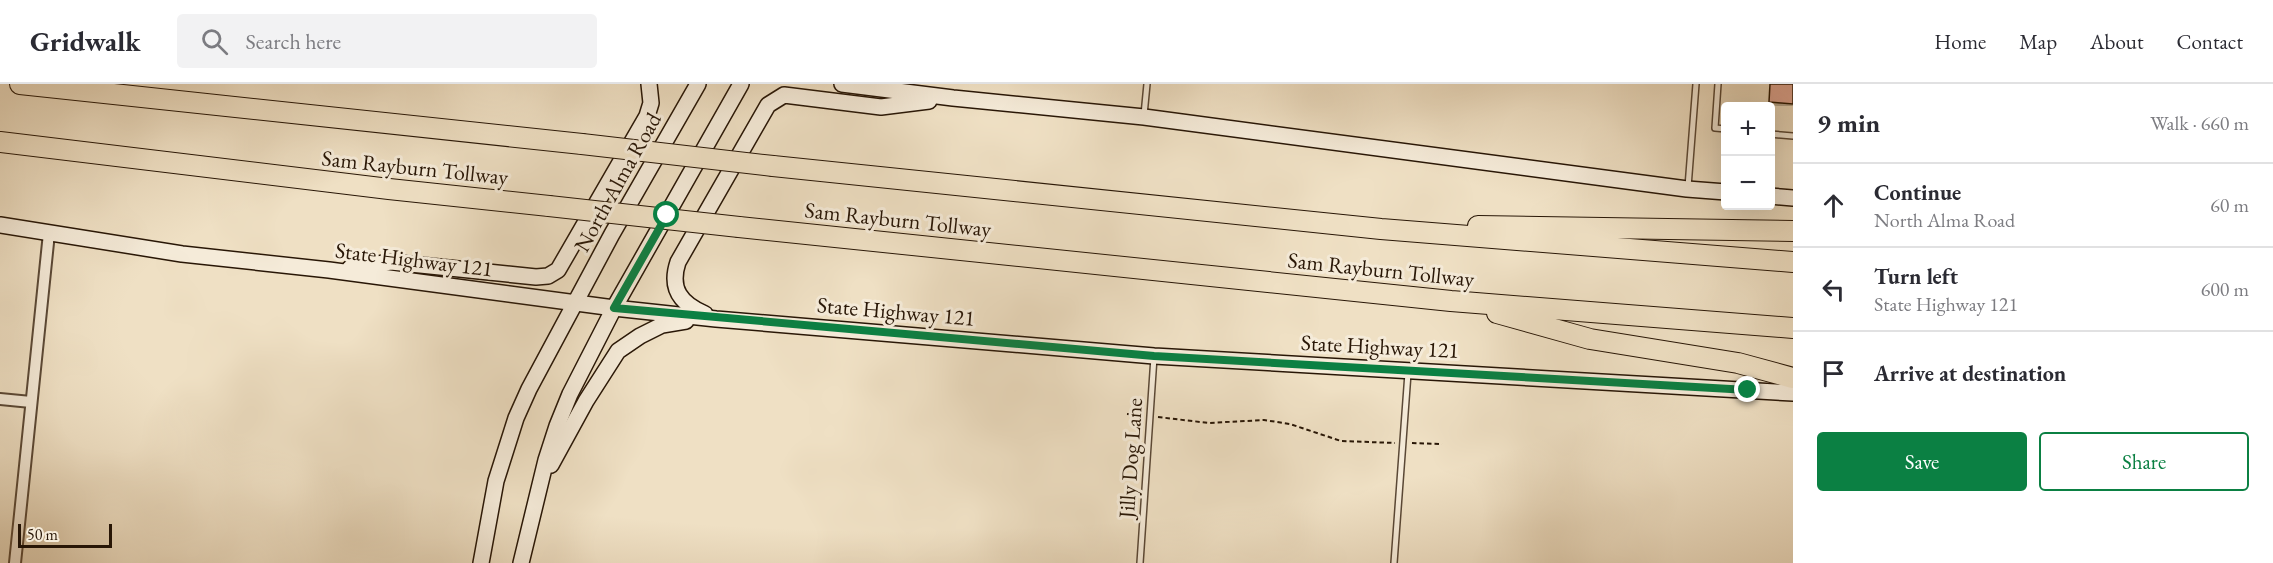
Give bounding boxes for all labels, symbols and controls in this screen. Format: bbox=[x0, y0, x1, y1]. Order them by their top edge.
search box bbox=[177, 14, 597, 68]
text: Gridwalk bbox=[30, 23, 141, 59]
icon: search bbox=[198, 25, 231, 58]
text: Search here bbox=[246, 27, 341, 56]
text: Home bbox=[1934, 28, 1986, 55]
text: Map bbox=[2019, 28, 2057, 55]
text: About bbox=[2090, 28, 2143, 55]
text: Contact bbox=[2176, 28, 2243, 55]
map controls bbox=[1721, 102, 1775, 210]
button: + bbox=[1721, 102, 1775, 156]
text: 9 min bbox=[1817, 106, 1880, 140]
street label: North Alma Road bbox=[567, 107, 668, 257]
text: Walk · 660 m bbox=[2150, 110, 2249, 136]
street label: Sam Rayburn Tollway bbox=[320, 143, 510, 192]
button: − bbox=[1721, 156, 1775, 210]
text: Continue bbox=[1874, 178, 1961, 207]
icon: ahead bbox=[1817, 189, 1850, 222]
text: 60 m bbox=[2210, 192, 2249, 218]
street label: Sam Rayburn Tollway bbox=[803, 195, 993, 244]
route start bbox=[653, 201, 679, 227]
text: North Alma Road bbox=[1874, 207, 2015, 233]
street label: State Highway 121 bbox=[334, 235, 494, 284]
street label: Sam Rayburn Tollway bbox=[1286, 245, 1476, 294]
text: Turn left bbox=[1874, 262, 1958, 291]
icon: left bbox=[1817, 273, 1850, 306]
text: 600 m bbox=[2201, 276, 2249, 302]
street label: State Highway 121 bbox=[816, 290, 976, 333]
text: State Highway 121 bbox=[1874, 291, 2018, 317]
street label: State Highway 121 bbox=[1300, 328, 1460, 365]
icon: arrive bbox=[1817, 357, 1850, 390]
text: Arrive at destination bbox=[1874, 359, 2066, 388]
route end bbox=[1734, 376, 1760, 402]
street label: Jilly Dog Lane bbox=[1112, 396, 1149, 521]
button: Save bbox=[1817, 432, 2027, 491]
button: Share bbox=[2039, 432, 2249, 491]
scale bar bbox=[18, 521, 112, 548]
text: 50 m bbox=[27, 524, 58, 545]

